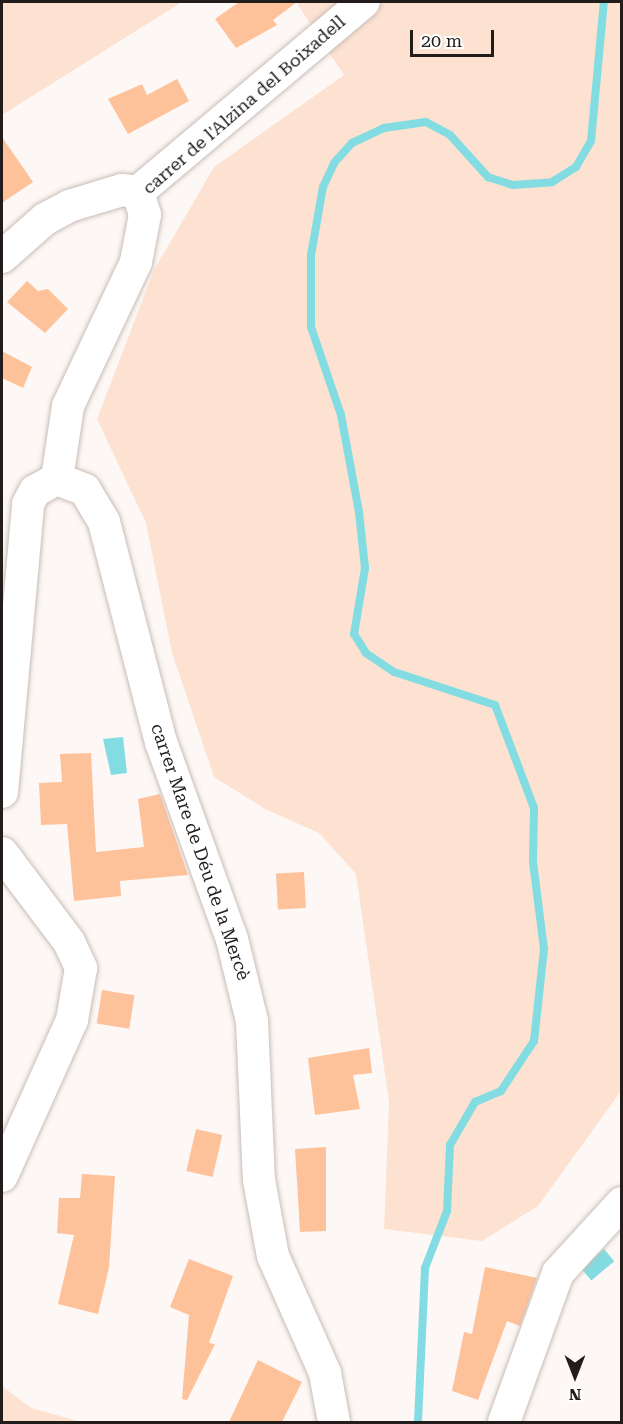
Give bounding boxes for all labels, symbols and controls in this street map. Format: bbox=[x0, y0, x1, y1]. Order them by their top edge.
street label: carrer de l'Alzina del Boixadell bbox=[138, 11, 350, 199]
scale bar bbox=[413, 18, 497, 56]
text: 20 m bbox=[421, 30, 462, 51]
street label: carrer Mare de Déu de la Mercè bbox=[146, 721, 254, 983]
north arrow bbox=[545, 1346, 605, 1406]
text: N bbox=[569, 1385, 581, 1404]

